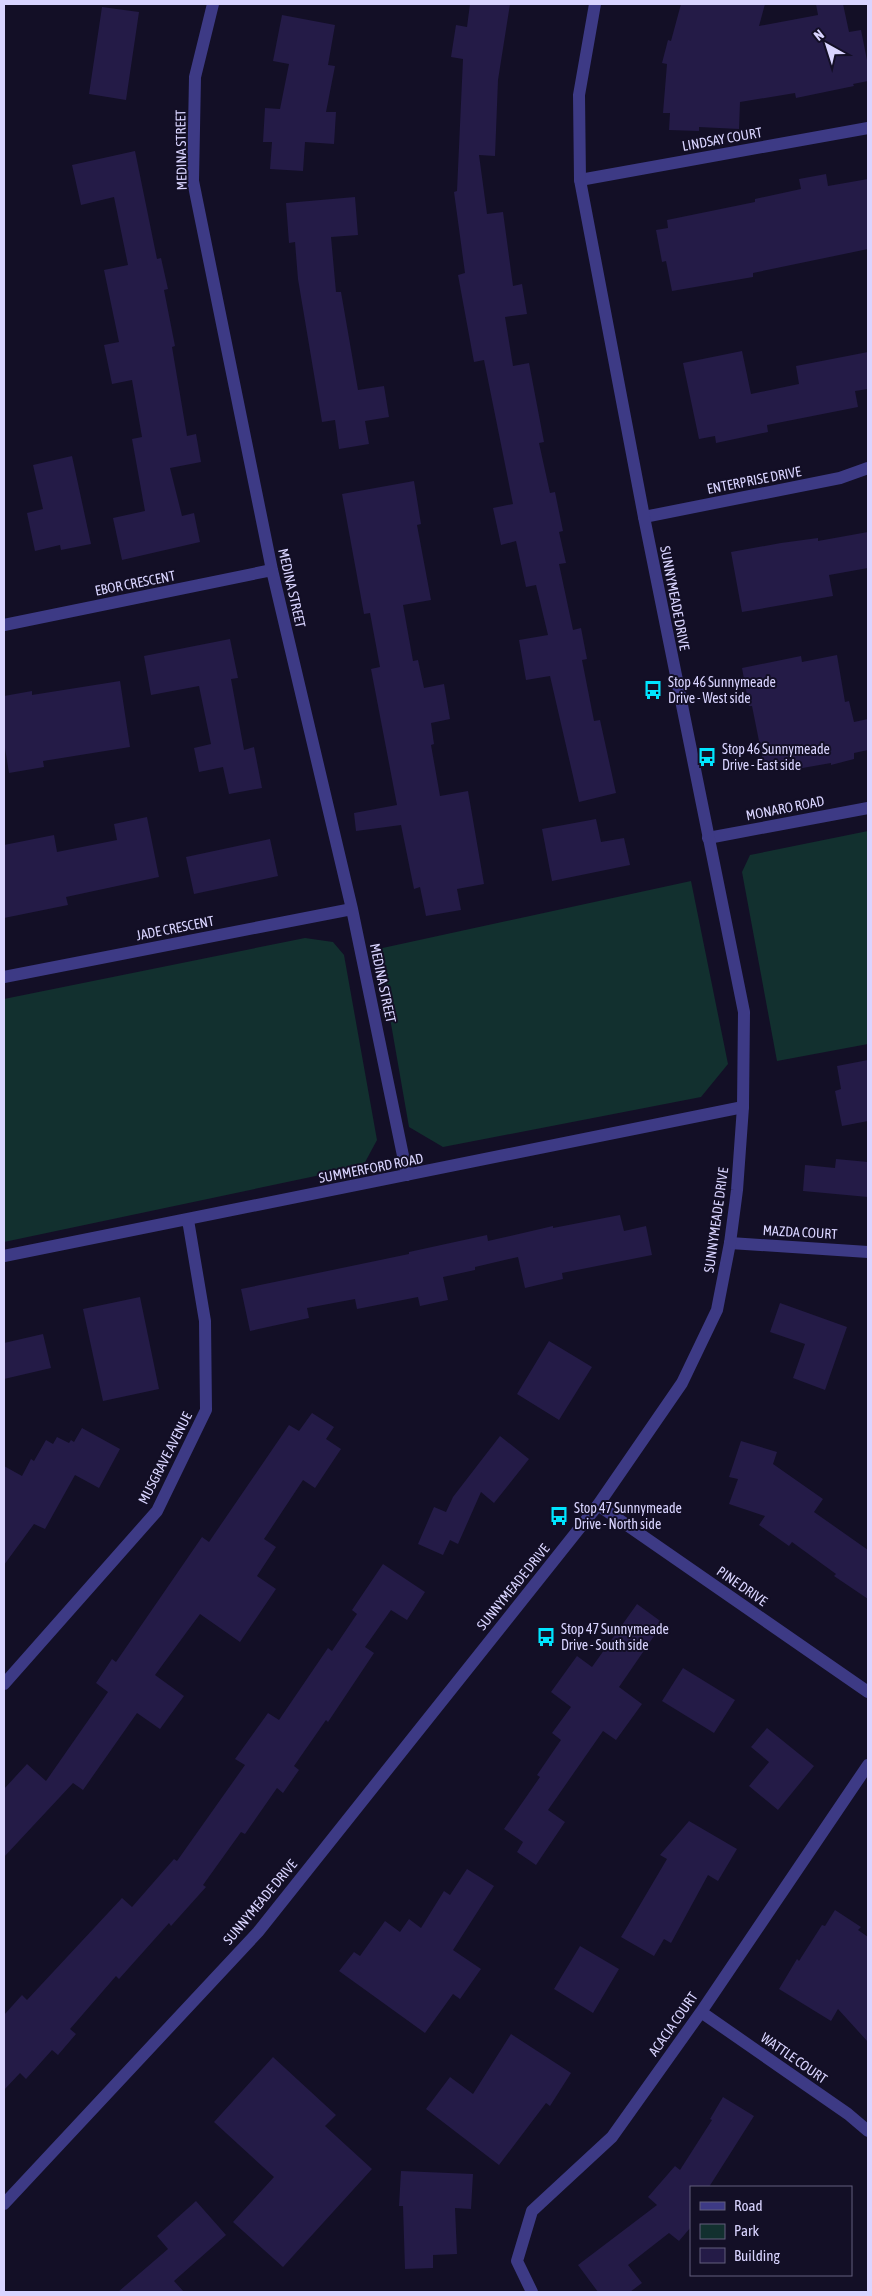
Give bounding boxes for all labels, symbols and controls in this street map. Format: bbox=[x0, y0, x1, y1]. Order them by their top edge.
north arrow bbox=[802, 20, 852, 70]
text: N bbox=[811, 26, 827, 44]
street label: MEDINA STREET bbox=[172, 109, 190, 191]
street label: LINDSAY COURT bbox=[681, 124, 763, 154]
street label: ENTERPRISE DRIVE bbox=[705, 463, 803, 497]
street label: SUNNYMEADE DRIVE bbox=[657, 544, 693, 652]
street label: MEDINA STREET bbox=[275, 547, 309, 629]
street label: EBOR CRESCENT bbox=[93, 567, 177, 599]
place label: Stop 46 Sunnymeade Drive - West side bbox=[668, 674, 776, 706]
bus stop icon: Stop 46 Sunnymeade Drive - West side bbox=[642, 679, 664, 701]
place label: Stop 46 Sunnymeade Drive - East side bbox=[722, 741, 830, 773]
bus stop icon: Stop 46 Sunnymeade Drive - East side bbox=[696, 746, 718, 768]
street label: MONARO ROAD bbox=[745, 793, 826, 823]
street label: JADE CRESCENT bbox=[135, 913, 215, 943]
street label: MEDINA STREET bbox=[367, 942, 399, 1024]
street label: SUMMERFORD ROAD bbox=[317, 1150, 425, 1186]
street label: SUNNYMEADE DRIVE bbox=[701, 1166, 731, 1274]
street label: MAZDA COURT bbox=[762, 1222, 838, 1242]
street label: MUSGRAVE AVENUE bbox=[135, 1409, 195, 1507]
place label: Stop 47 Sunnymeade Drive - North side bbox=[574, 1500, 682, 1532]
bus stop icon: Stop 47 Sunnymeade Drive - North side bbox=[548, 1505, 570, 1527]
street label: SUNNYMEADE DRIVE bbox=[473, 1541, 553, 1633]
street label: PINE DRIVE bbox=[714, 1563, 770, 1609]
place label: Stop 47 Sunnymeade Drive - South side bbox=[561, 1621, 669, 1653]
bus stop icon: Stop 47 Sunnymeade Drive - South side bbox=[535, 1626, 557, 1648]
street label: SUNNYMEADE DRIVE bbox=[220, 1856, 300, 1948]
street label: ACACIA COURT bbox=[645, 1989, 701, 2059]
street label: WATTLE COURT bbox=[758, 2029, 830, 2087]
legend bbox=[690, 2186, 852, 2276]
text: Road bbox=[734, 2197, 763, 2214]
text: Park bbox=[734, 2222, 759, 2239]
text: Building bbox=[734, 2247, 780, 2264]

